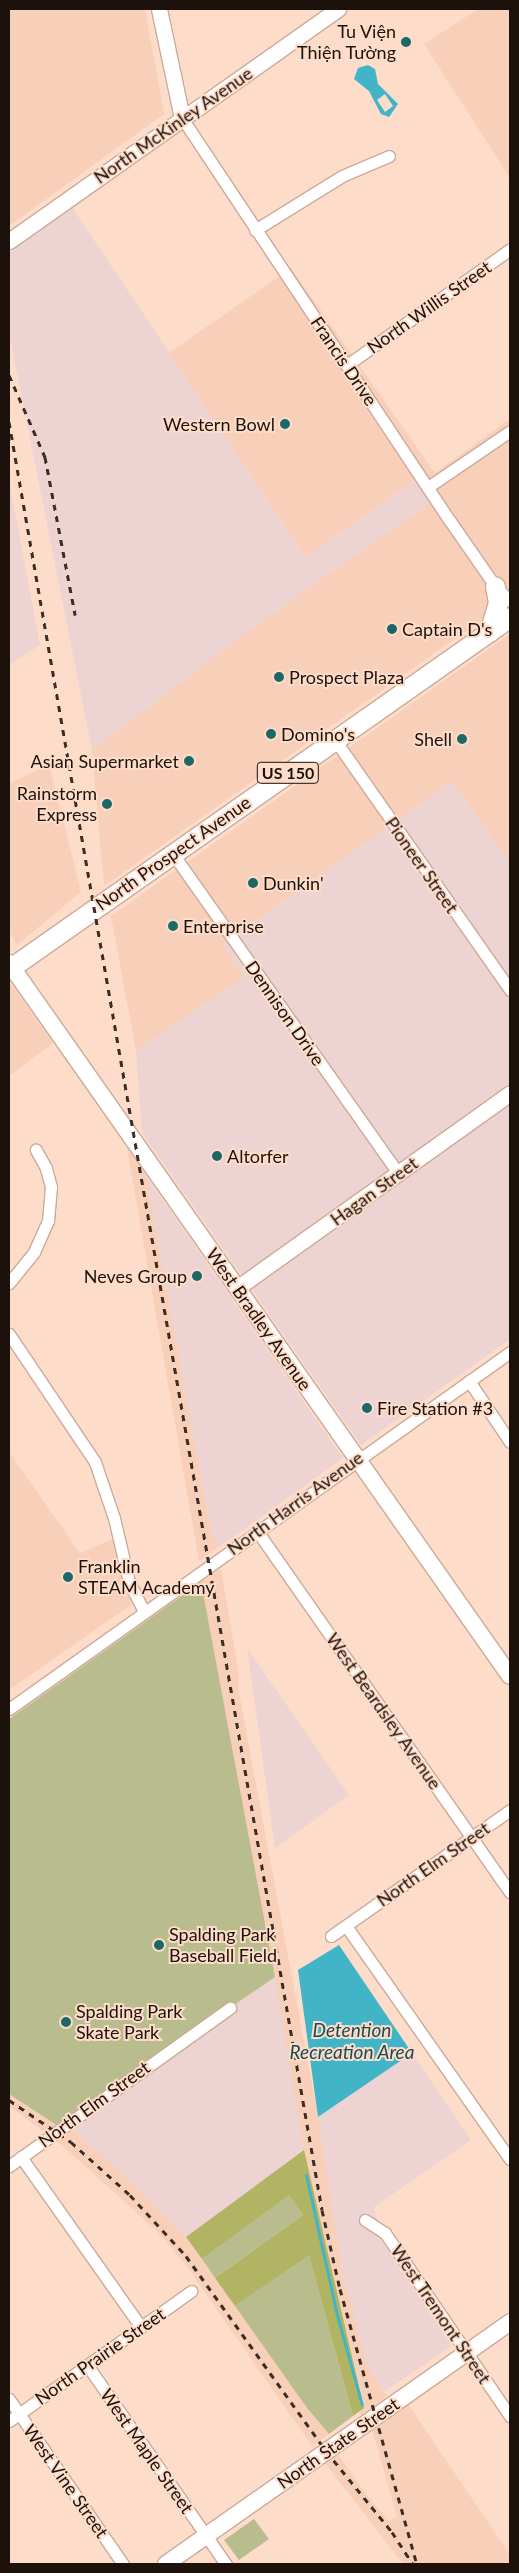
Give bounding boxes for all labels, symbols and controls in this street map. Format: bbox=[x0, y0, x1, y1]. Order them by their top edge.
place label: Tu Viện Thiện Tường bbox=[297, 21, 396, 64]
marker: Tu Viện Thiện Tường bbox=[400, 36, 412, 48]
street label: North McKinley Avenue bbox=[89, 62, 257, 188]
street label: North Willis Street bbox=[363, 256, 495, 358]
street label: Francis Drive bbox=[306, 312, 382, 410]
place label: Western Bowl bbox=[163, 413, 275, 435]
marker: Western Bowl bbox=[279, 418, 291, 430]
place label: Captain D's bbox=[402, 618, 492, 640]
marker: Captain D's bbox=[386, 623, 398, 635]
place label: Prospect Plaza bbox=[289, 666, 404, 688]
marker: Prospect Plaza bbox=[273, 671, 285, 683]
place label: Domino's bbox=[281, 723, 355, 745]
marker: Domino's bbox=[265, 728, 277, 740]
place label: Shell bbox=[414, 728, 452, 750]
marker: Shell bbox=[456, 733, 468, 745]
place label: Asian Supermarket bbox=[31, 750, 179, 772]
marker: Asian Supermarket bbox=[183, 755, 195, 767]
road number: US 150 bbox=[257, 760, 319, 786]
place label: Rainstorm Express bbox=[17, 783, 97, 826]
street label: North Prospect Avenue bbox=[91, 791, 255, 915]
marker: Rainstorm Express bbox=[101, 798, 113, 810]
street label: Pioneer Street bbox=[381, 813, 463, 917]
place label: Dunkin' bbox=[263, 872, 324, 894]
marker: Dunkin' bbox=[247, 877, 259, 889]
place label: Enterprise bbox=[183, 915, 264, 937]
marker: Enterprise bbox=[167, 920, 179, 932]
street label: Dennison Drive bbox=[241, 956, 329, 1070]
place label: Altorfer bbox=[227, 1145, 289, 1167]
marker: Altorfer bbox=[211, 1150, 223, 1162]
street label: Hagan Street bbox=[326, 1152, 422, 1230]
street label: West Bradley Avenue bbox=[201, 1243, 317, 1395]
place label: Neves Group bbox=[84, 1265, 187, 1287]
marker: Neves Group bbox=[191, 1270, 203, 1282]
place label: Fire Station #3 bbox=[377, 1397, 493, 1419]
marker: Fire Station #3 bbox=[361, 1402, 373, 1414]
street label: North Harris Avenue bbox=[223, 1446, 367, 1560]
place label: Franklin STEAM Academy bbox=[78, 1556, 215, 1598]
marker: Franklin STEAM Academy bbox=[62, 1571, 74, 1583]
street label: West Beardsley Avenue bbox=[322, 1628, 446, 1794]
street label: North Elm Street bbox=[372, 1817, 494, 1911]
place label: Spalding Park Baseball Field bbox=[169, 1924, 277, 1966]
marker: Spalding Park Baseball Field bbox=[153, 1939, 165, 1951]
place label: Spalding Park Skate Park bbox=[76, 2001, 182, 2044]
marker: Spalding Park Skate Park bbox=[60, 2016, 72, 2028]
water label: Detention Recreation Area bbox=[289, 2019, 415, 2063]
street label: North Elm Street bbox=[34, 2056, 154, 2152]
street label: West Tremont Street bbox=[386, 2240, 496, 2388]
street label: North Prairie Street bbox=[31, 2303, 169, 2409]
street label: West Maple Street bbox=[96, 2385, 198, 2517]
street label: North State Street bbox=[273, 2393, 403, 2493]
street label: West Vine Street bbox=[19, 2420, 113, 2542]

